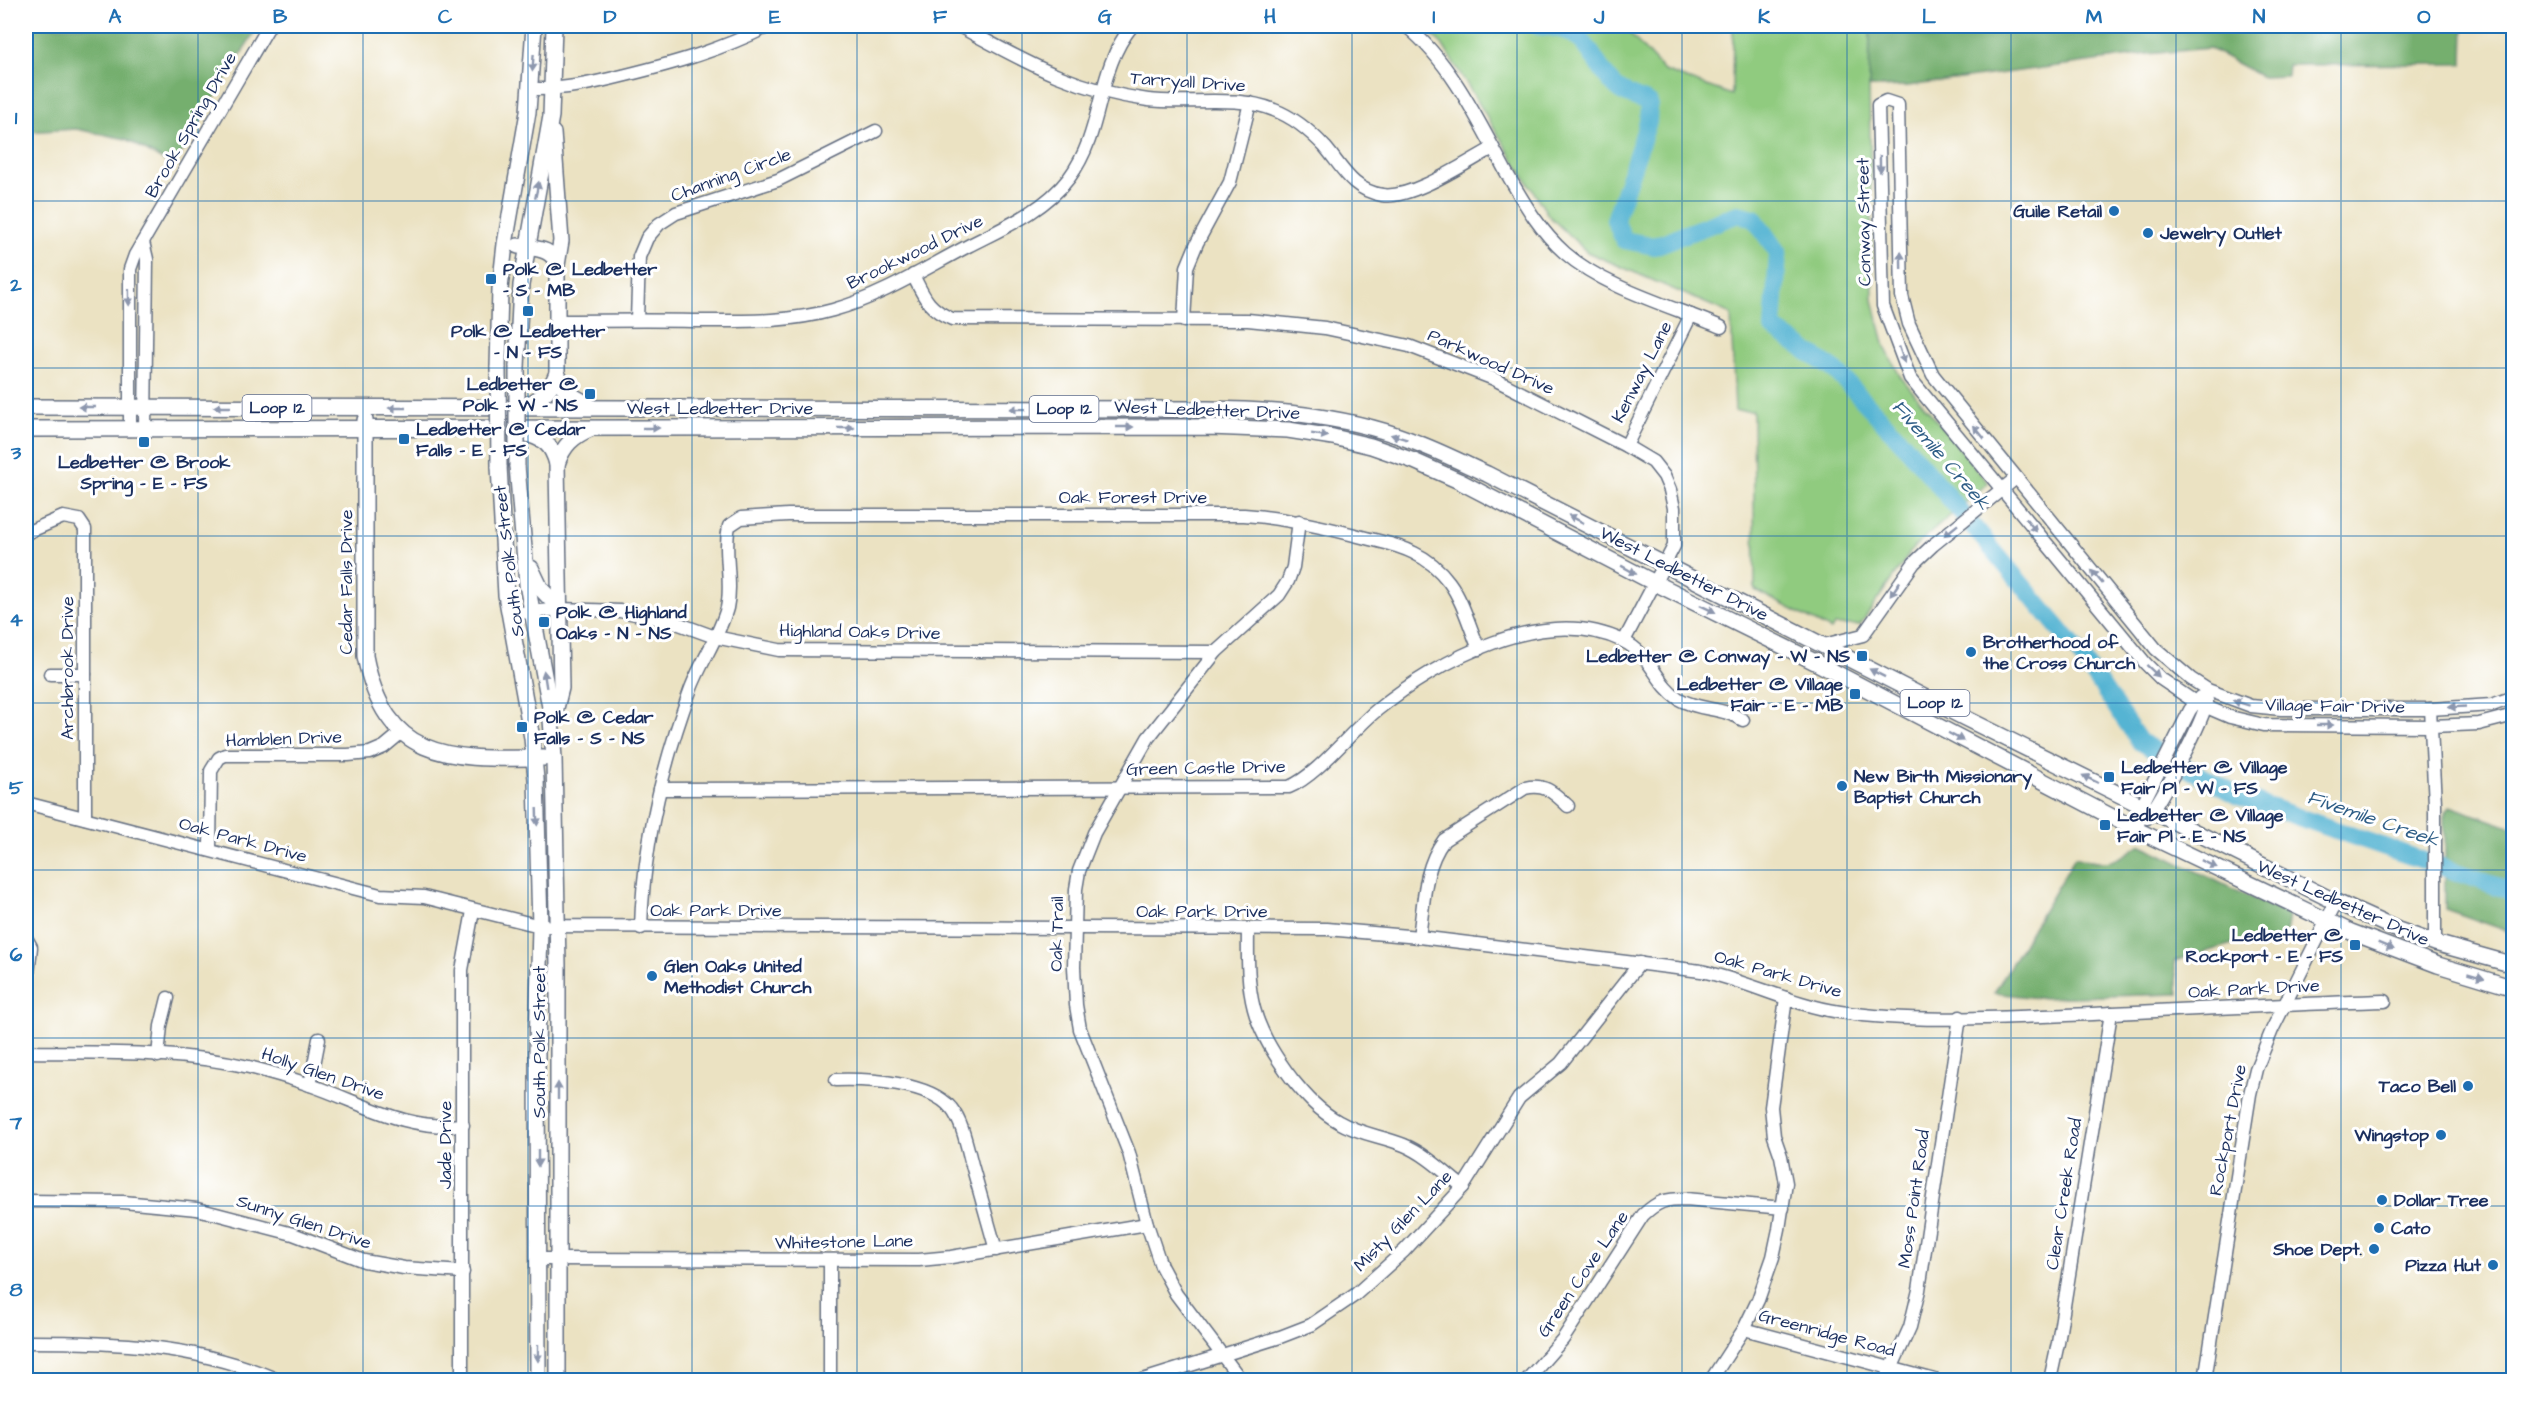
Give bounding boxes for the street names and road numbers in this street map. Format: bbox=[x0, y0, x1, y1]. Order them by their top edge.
street label: Brook Spring Drive bbox=[139, 47, 244, 203]
street label: Tarryall Drive bbox=[1129, 66, 1247, 100]
street label: Channing Circle bbox=[667, 142, 795, 209]
street label: Conway Street bbox=[1850, 157, 1879, 286]
street label: Brookwood Drive bbox=[843, 208, 988, 296]
street label: Kenway Lane bbox=[1606, 317, 1679, 427]
street label: Parkwood Drive bbox=[1424, 323, 1559, 401]
street label: West Ledbetter Drive bbox=[1113, 394, 1301, 426]
road number: Loop 12 bbox=[242, 395, 312, 421]
street label: West Ledbetter Drive bbox=[627, 396, 813, 421]
road number: Loop 12 bbox=[1030, 396, 1098, 422]
street label: South Polk Street bbox=[487, 483, 531, 638]
street label: Oak Forest Drive bbox=[1059, 485, 1208, 510]
street label: Cedar Falls Drive bbox=[334, 509, 359, 654]
street label: West Ledbetter Drive bbox=[1595, 521, 1773, 628]
street label: Archbrook Drive bbox=[55, 596, 80, 740]
street label: Highland Oaks Drive bbox=[779, 618, 941, 647]
road number: Loop 12 bbox=[1900, 690, 1970, 716]
street label: Village Fair Drive bbox=[2265, 692, 2405, 721]
street label: Hamblen Drive bbox=[225, 724, 343, 754]
street label: Green Castle Drive bbox=[1126, 754, 1286, 782]
street label: Oak Park Drive bbox=[176, 811, 310, 869]
street label: West Ledbetter Drive bbox=[2253, 854, 2433, 952]
street label: Oak Trail bbox=[1044, 896, 1070, 972]
street label: Oak Park Drive bbox=[650, 898, 782, 923]
street label: Oak Park Drive bbox=[1136, 899, 1268, 924]
street label: Oak Park Drive bbox=[1711, 944, 1845, 1004]
street label: South Polk Street bbox=[527, 965, 552, 1118]
street label: Oak Park Drive bbox=[2188, 973, 2321, 1005]
street label: Holly Glen Drive bbox=[258, 1041, 388, 1108]
street label: Rockport Drive bbox=[2203, 1062, 2253, 1198]
street label: Jade Drive bbox=[433, 1101, 458, 1189]
street label: Clear Creek Road bbox=[2040, 1116, 2088, 1272]
street label: Moss Point Road bbox=[1892, 1128, 1936, 1270]
street label: Misty Glen Lane bbox=[1348, 1164, 1459, 1278]
street label: Sunny Glen Drive bbox=[233, 1188, 375, 1257]
street label: Green Cove Lane bbox=[1531, 1206, 1635, 1342]
street label: Whitestone Lane bbox=[775, 1228, 914, 1256]
street label: Greenridge Road bbox=[1756, 1303, 1898, 1364]

